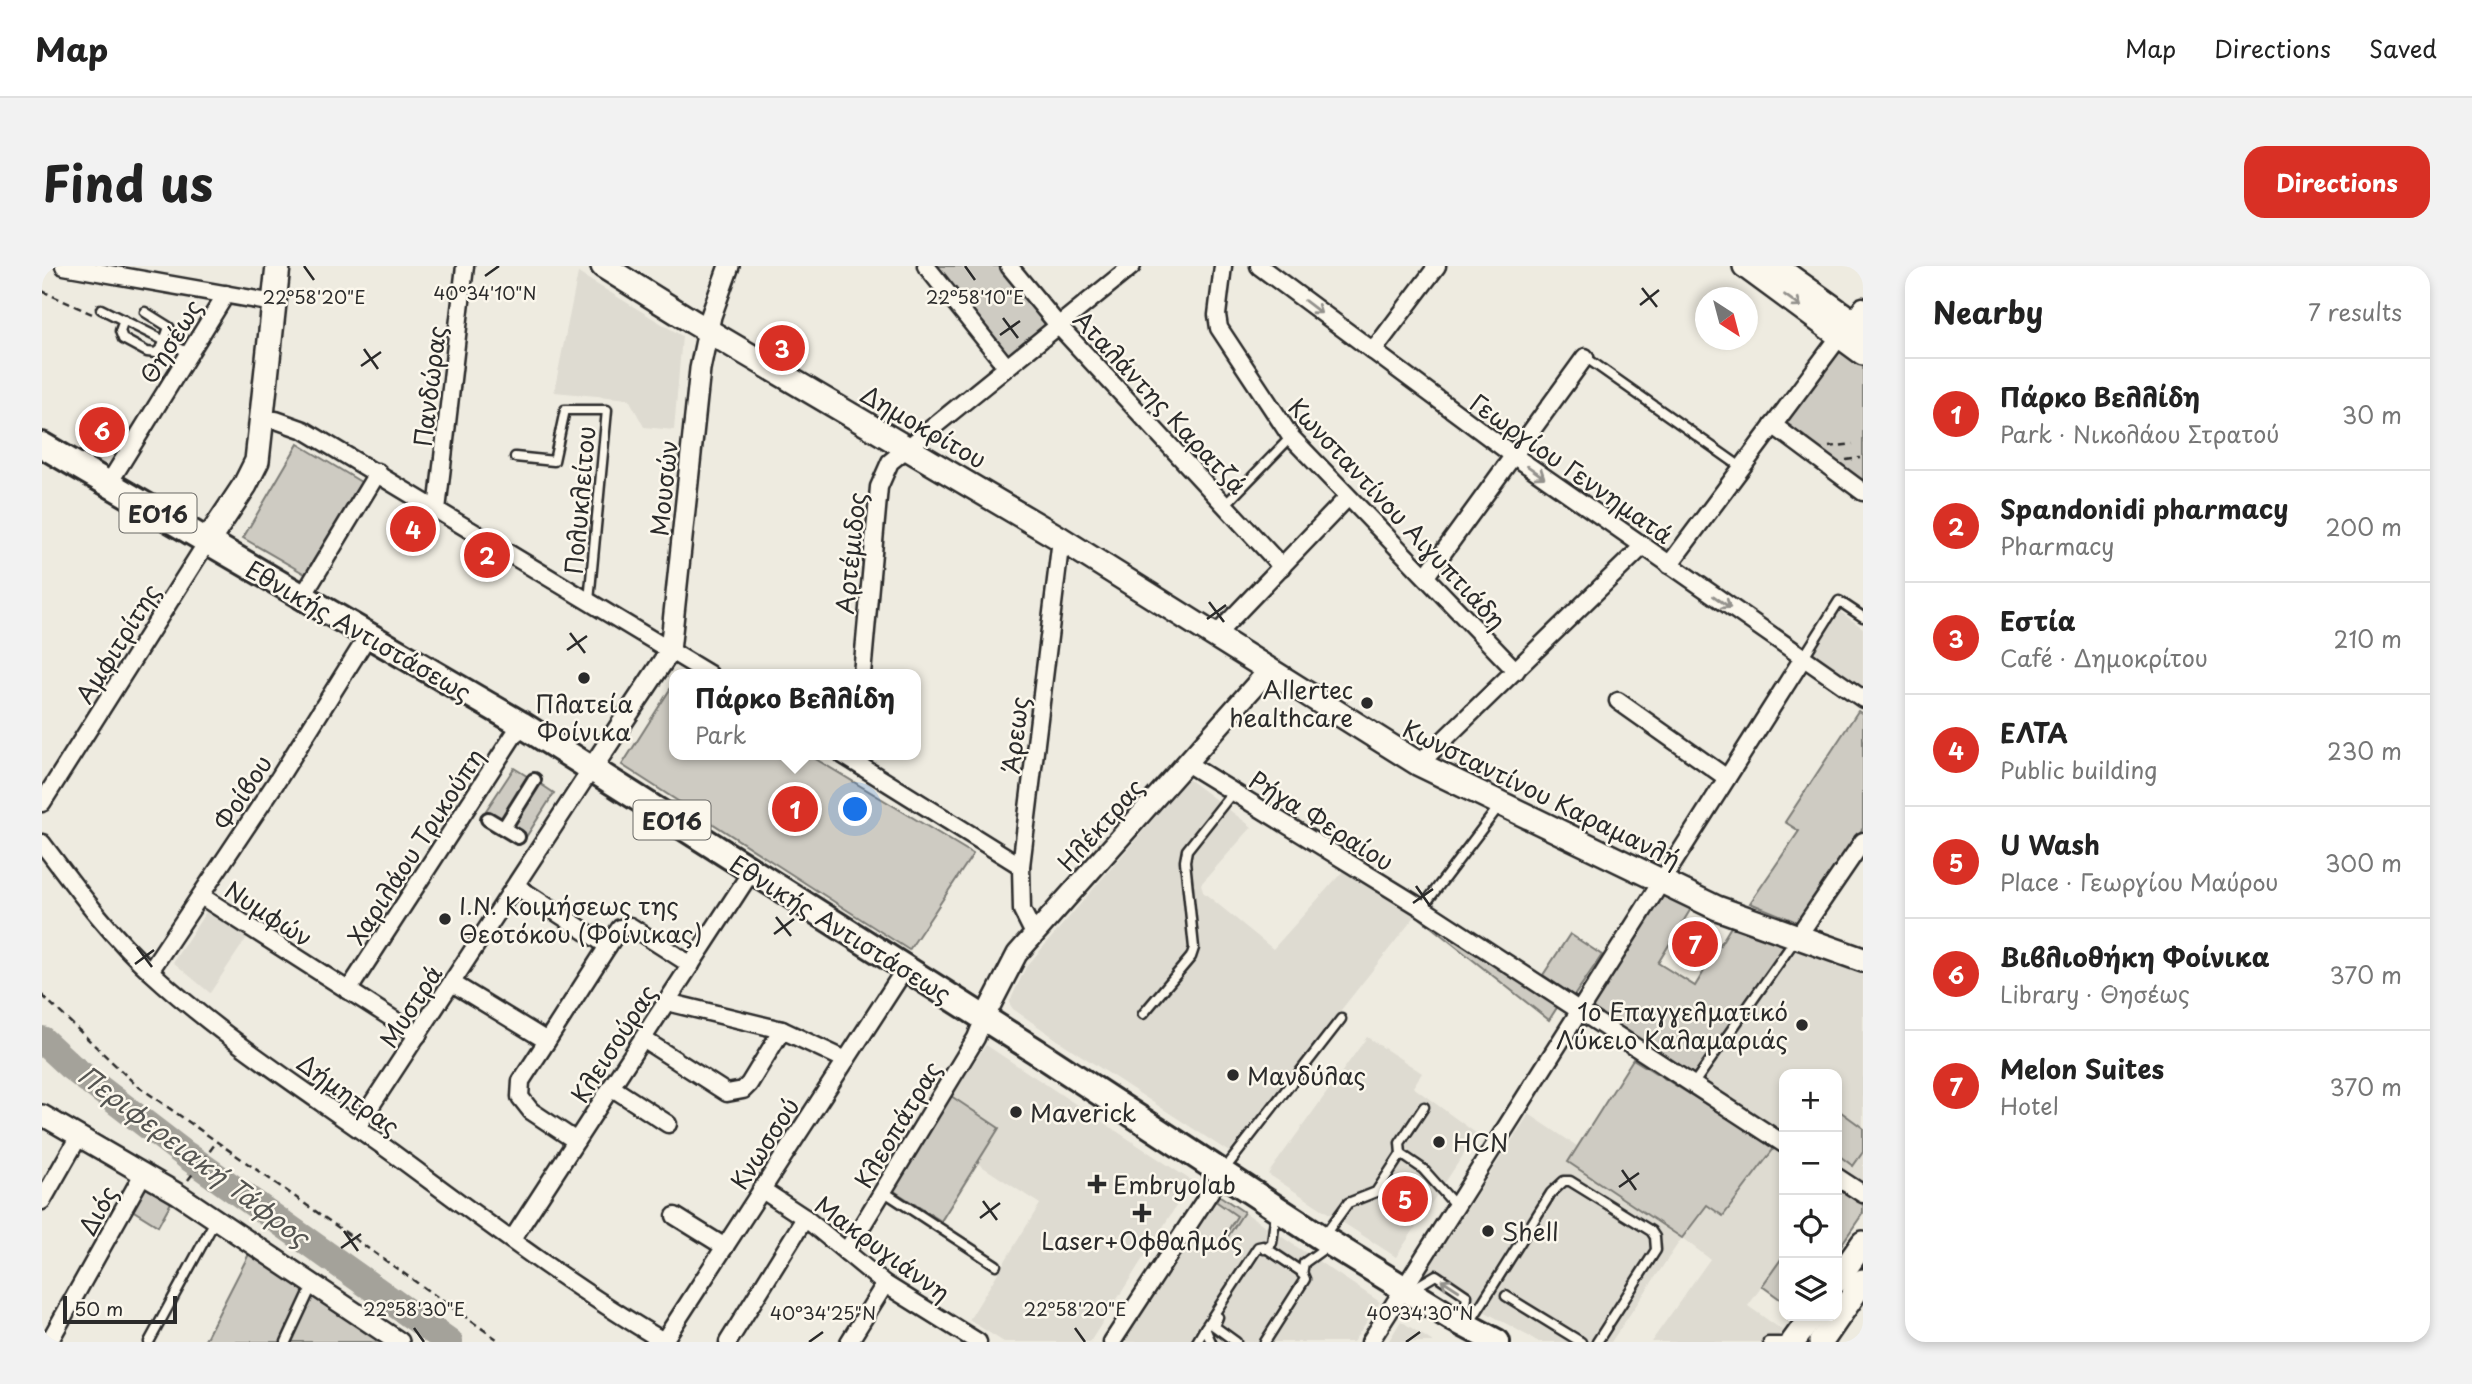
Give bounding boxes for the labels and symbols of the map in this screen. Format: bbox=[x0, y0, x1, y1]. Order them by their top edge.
text: 40°34'10"N bbox=[433, 279, 537, 306]
text: 22°58'20"E bbox=[263, 283, 365, 310]
text: 22°58'10"E bbox=[926, 283, 1024, 310]
north arrow bbox=[1695, 287, 1758, 350]
street label: Θησέως bbox=[130, 292, 210, 390]
one-way arrow bbox=[1783, 293, 1802, 308]
one-way arrow bbox=[1304, 299, 1323, 314]
street label: Αταλάντης Καρατζά bbox=[1066, 302, 1256, 502]
pin: 3 bbox=[759, 322, 805, 374]
street label: Πανδώρας bbox=[404, 323, 454, 449]
street label: Δημοκρίτου bbox=[854, 375, 994, 477]
street label: Γεωργίου Γεννηματά bbox=[1463, 384, 1681, 552]
street label: Κωνσταντίνου Αιγυπτιάδη bbox=[1281, 389, 1515, 637]
pin: 6 bbox=[79, 404, 125, 456]
street label: Πολυκλείτου bbox=[555, 424, 603, 576]
street label: Μουσών bbox=[640, 438, 686, 538]
one-way arrow bbox=[1526, 465, 1545, 479]
street label: Αρτέμιδος bbox=[826, 490, 874, 616]
road number: ΕΟ16 bbox=[120, 494, 196, 532]
pin: 4 bbox=[390, 503, 436, 555]
pin: 2 bbox=[464, 529, 510, 581]
street label: Εθνικής Αντιστάσεως bbox=[239, 551, 479, 709]
street label: Αμφιτρίτης bbox=[66, 576, 168, 710]
one-way arrow bbox=[1712, 595, 1731, 609]
marker: Πλατεία Φοίνικα bbox=[576, 670, 592, 686]
place label: Allertec healthcare bbox=[1229, 671, 1353, 735]
place label: Πλατεία Φοίνικα bbox=[535, 685, 633, 749]
street label: Άρεως bbox=[991, 694, 1037, 776]
marker: Allertec healthcare bbox=[1359, 695, 1375, 711]
street label: Κωνσταντίνου Καραμανλή bbox=[1397, 710, 1687, 876]
street label: Χαριλάου Τρικούπη bbox=[338, 741, 492, 951]
street label: Φοίβου bbox=[204, 747, 280, 837]
street label: Ρήγα Φεραίου bbox=[1243, 761, 1401, 879]
street label: Ηλέκτρας bbox=[1048, 769, 1152, 879]
pin: 1 bbox=[772, 783, 818, 835]
your location bbox=[838, 792, 872, 826]
road number: ΕΟ16 bbox=[634, 800, 710, 840]
street label: Εθνικής Αντιστάσεως bbox=[723, 845, 959, 1011]
street label: Νυμφών bbox=[218, 871, 320, 955]
place label: Ι.Ν. Κοιμήσεως της Θεοτόκου (Φοίνικας) bbox=[459, 887, 703, 951]
marker: Ι.Ν. Κοιμήσεως της Θεοτόκου (Φοίνικας) bbox=[437, 911, 453, 927]
pin: 7 bbox=[1672, 918, 1718, 970]
street label: Μυστρά bbox=[370, 957, 450, 1054]
street label: Κλεισούρας bbox=[561, 977, 665, 1109]
place label: 1ο Επαγγελματικό Λύκειο Καλαμαριάς bbox=[1556, 993, 1788, 1057]
marker: 1ο Επαγγελματικό Λύκειο Καλαμαριάς bbox=[1794, 1017, 1810, 1033]
street label: Δήμητρας bbox=[290, 1044, 408, 1144]
street label: Κλεοπάτρας bbox=[845, 1054, 949, 1194]
water label: Περιφερειακή Τάφρος bbox=[70, 1055, 320, 1257]
place label: Μανδύλας bbox=[1247, 1057, 1366, 1093]
marker: Μανδύλας bbox=[1225, 1067, 1241, 1083]
street label: Κνωσσού bbox=[721, 1090, 807, 1196]
place label: Maverick bbox=[1030, 1094, 1136, 1130]
marker: Maverick bbox=[1008, 1104, 1024, 1120]
place label: HCN bbox=[1453, 1124, 1509, 1160]
marker: HCN bbox=[1431, 1134, 1447, 1150]
place label: Embryolab bbox=[1113, 1166, 1236, 1202]
pin: 5 bbox=[1382, 1173, 1428, 1225]
marker: Embryolab bbox=[1087, 1174, 1107, 1194]
street label: Διός bbox=[69, 1179, 125, 1241]
street label: Μακρυγιάννη bbox=[808, 1186, 958, 1310]
marker: Laser+Οφθαλμός bbox=[1132, 1203, 1152, 1223]
place label: Shell bbox=[1502, 1213, 1559, 1249]
place label: Laser+Οφθαλμός bbox=[1041, 1222, 1243, 1258]
marker: Shell bbox=[1480, 1223, 1496, 1239]
one-way arrow bbox=[1441, 1277, 1460, 1292]
scale bar bbox=[63, 1293, 177, 1325]
text: 22°58'30"E bbox=[363, 1295, 465, 1322]
text: 22°58'20"E bbox=[1024, 1295, 1126, 1322]
text: 40°34'25"N bbox=[770, 1299, 876, 1326]
text: 40°34'30"N bbox=[1367, 1299, 1473, 1326]

